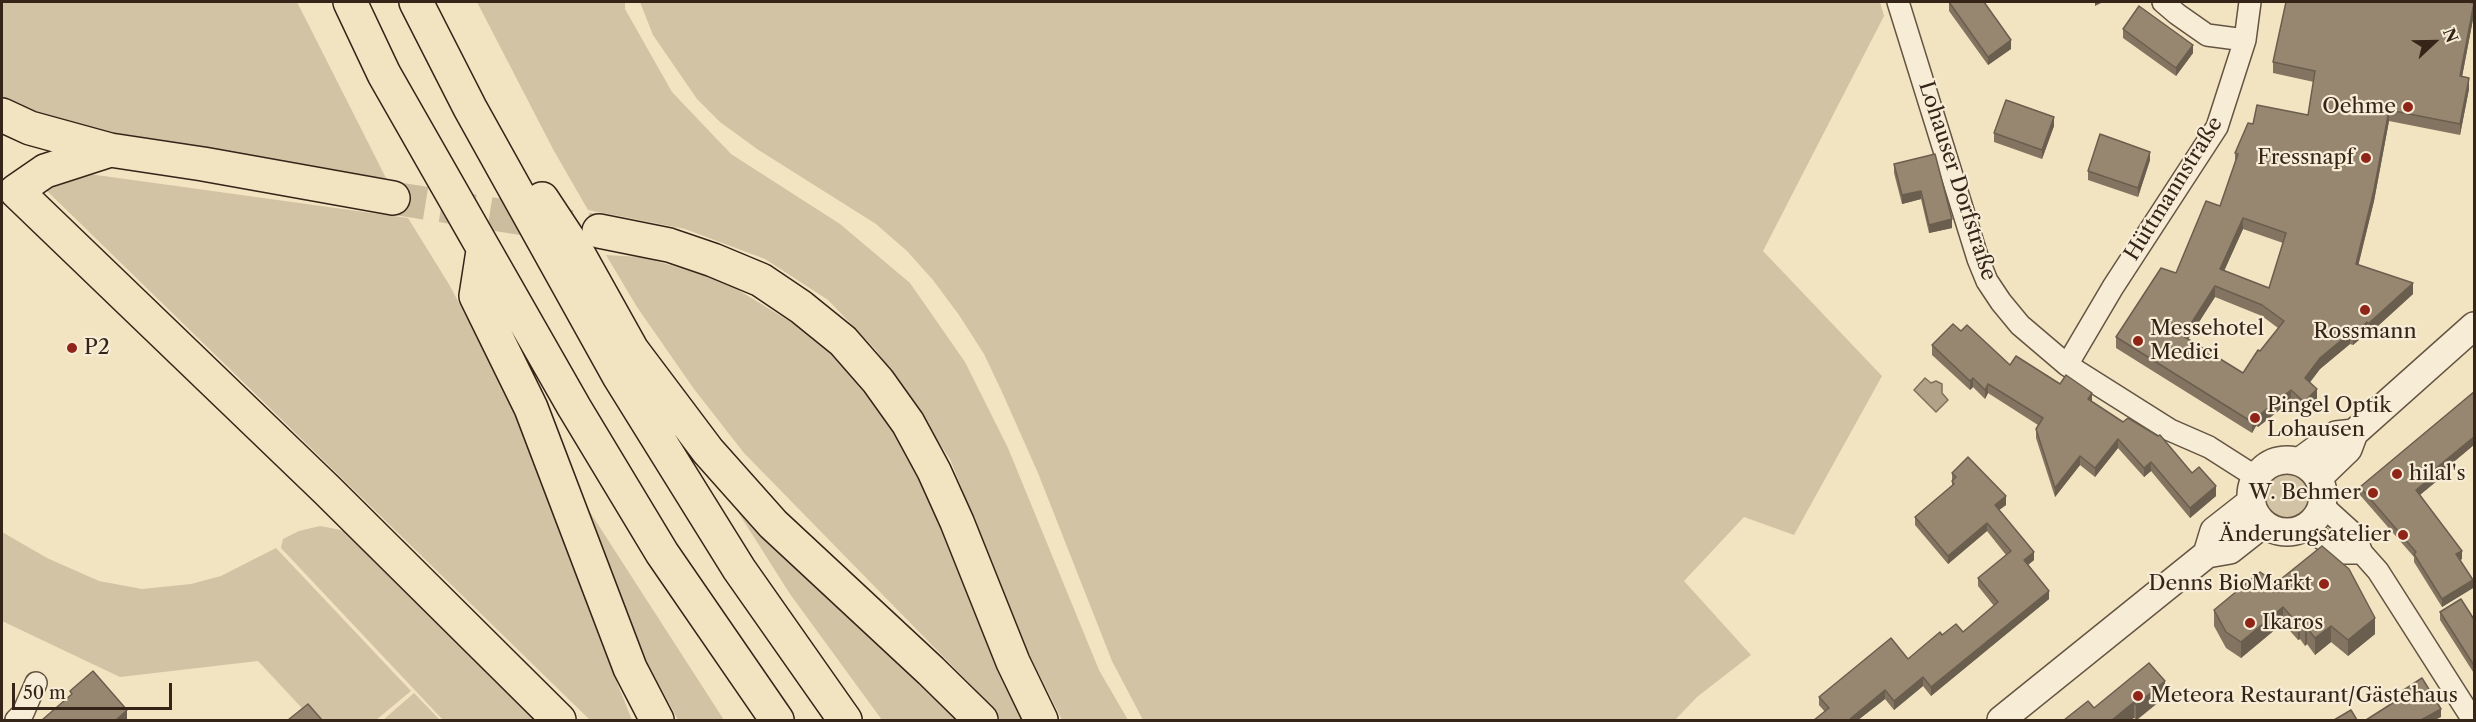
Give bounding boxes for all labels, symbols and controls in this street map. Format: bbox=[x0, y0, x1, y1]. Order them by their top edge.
north arrow bbox=[2404, 12, 2464, 72]
text: N bbox=[2439, 25, 2463, 45]
street label: Lohauser Dorfstraße bbox=[1913, 78, 2001, 284]
place label: Oehme bbox=[2322, 94, 2396, 120]
marker: Oehme bbox=[2401, 100, 2415, 114]
street label: Hüttmannstraße bbox=[2120, 113, 2228, 265]
place label: Fressnapf bbox=[2257, 145, 2354, 171]
marker: Fressnapf bbox=[2359, 151, 2373, 165]
marker: Rossmann bbox=[2358, 303, 2372, 317]
place label: Messehotel Medici bbox=[2150, 316, 2264, 366]
place label: Rossmann bbox=[2313, 319, 2417, 345]
marker: Messehotel Medici bbox=[2131, 334, 2145, 348]
place label: P2 bbox=[84, 335, 110, 361]
marker: P2 bbox=[65, 341, 79, 355]
place label: Pingel Optik Lohausen bbox=[2267, 393, 2391, 443]
marker: Pingel Optik Lohausen bbox=[2248, 411, 2262, 425]
place label: hilal's bbox=[2409, 461, 2466, 487]
marker: hilal's bbox=[2390, 467, 2404, 481]
place label: W. Behmer bbox=[2249, 480, 2361, 506]
marker: W. Behmer bbox=[2366, 486, 2380, 500]
place label: Änderungsatelier bbox=[2219, 522, 2391, 548]
marker: Änderungsatelier bbox=[2396, 528, 2410, 542]
place label: Denns BioMarkt bbox=[2148, 571, 2312, 597]
marker: Denns BioMarkt bbox=[2317, 577, 2331, 591]
place label: Ikaros bbox=[2262, 610, 2323, 636]
marker: Ikaros bbox=[2243, 616, 2257, 630]
scale bar bbox=[15, 671, 176, 709]
text: 50 m bbox=[23, 682, 66, 704]
place label: Meteora Restaurant/Gästehaus bbox=[2150, 683, 2458, 709]
marker: Meteora Restaurant/Gästehaus bbox=[2131, 689, 2145, 703]

